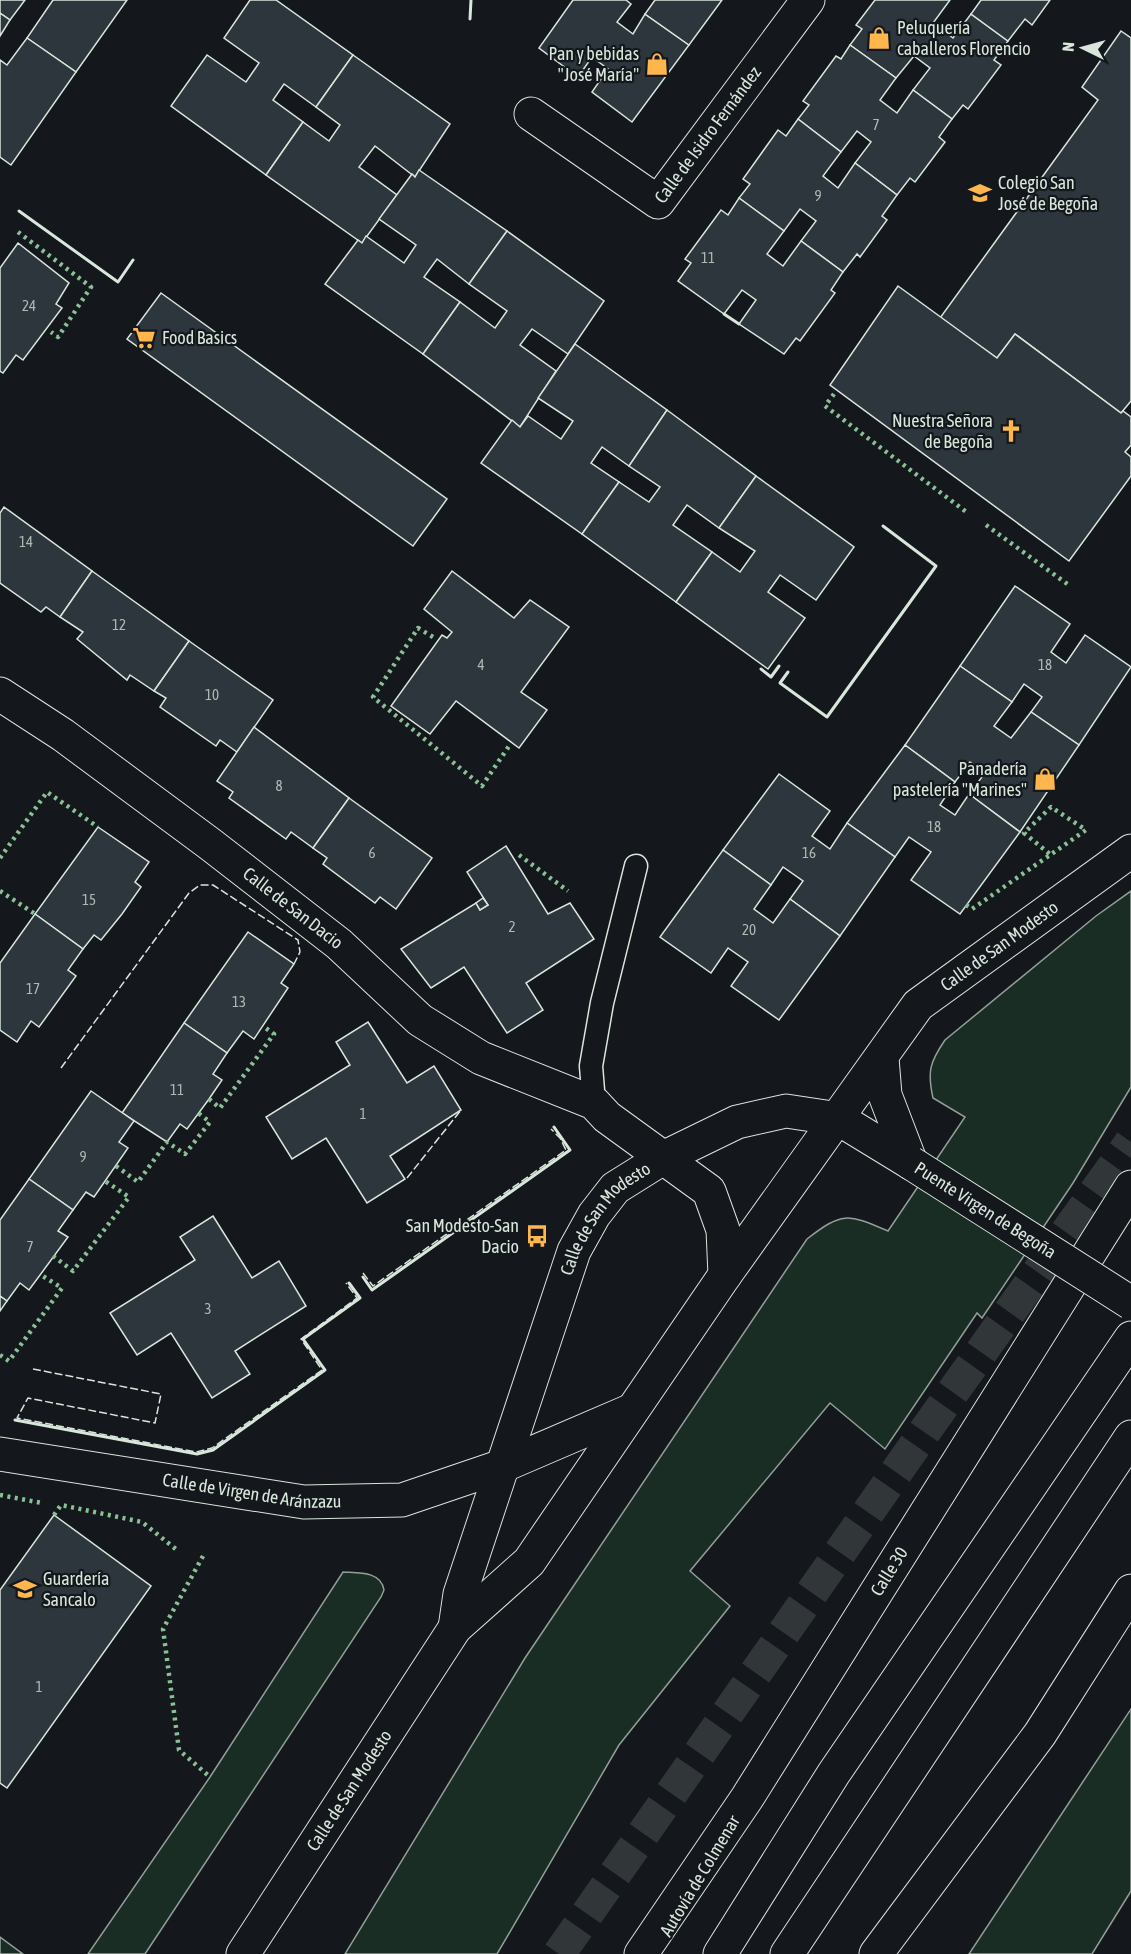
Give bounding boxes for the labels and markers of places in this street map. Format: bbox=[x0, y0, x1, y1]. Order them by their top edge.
place label: Peluquería caballeros Florencio bbox=[897, 17, 1031, 59]
shop icon: Peluquería caballeros Florencio bbox=[866, 25, 892, 51]
place label: Pan y bebidas "José María" bbox=[548, 43, 639, 85]
shop icon: Pan y bebidas "José María" bbox=[644, 51, 670, 77]
place label: Colegio San José de Begoña bbox=[998, 172, 1098, 214]
school or university icon: Colegio San José de Begoña bbox=[967, 180, 993, 206]
supermarket icon: Food Basics bbox=[131, 325, 157, 351]
place label: Food Basics bbox=[162, 327, 237, 348]
place label: Nuestra Señora de Begoña bbox=[892, 410, 993, 452]
church icon: Nuestra Señora de Begoña bbox=[998, 418, 1024, 444]
place label: Panadería pastelería "Marines" bbox=[893, 758, 1027, 800]
shop icon: Panadería pastelería "Marines" bbox=[1032, 766, 1058, 792]
place label: San Modesto-San Dacio bbox=[406, 1215, 519, 1257]
bus stop icon: San Modesto-San Dacio bbox=[524, 1223, 550, 1249]
place label: Guardería Sancalo bbox=[43, 1568, 109, 1610]
school or university icon: Guardería Sancalo bbox=[12, 1576, 38, 1602]

